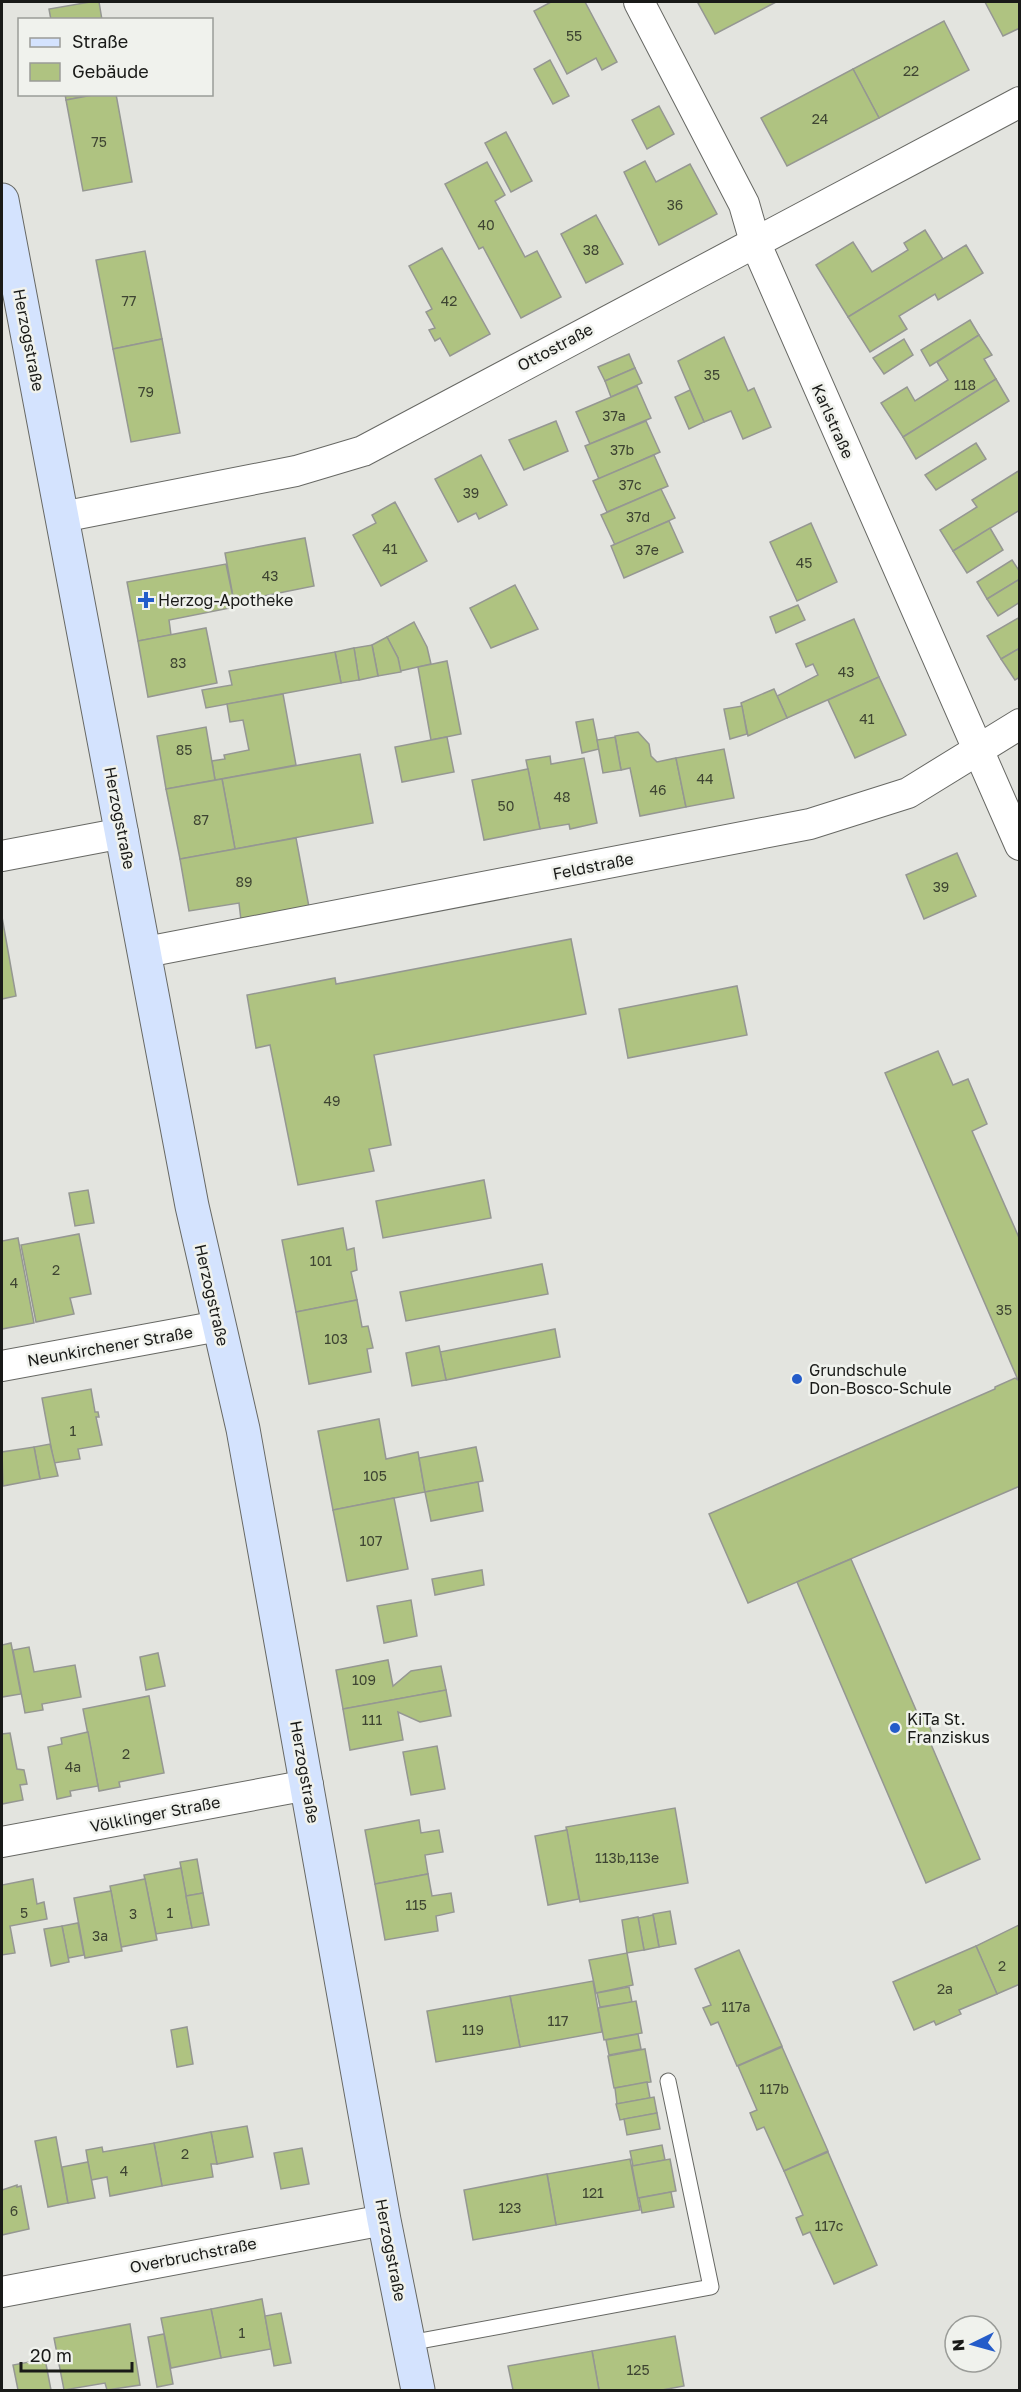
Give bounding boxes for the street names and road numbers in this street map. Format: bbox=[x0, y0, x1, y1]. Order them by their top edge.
street label: Herzogstraße bbox=[9, 287, 49, 393]
street label: Ottostraße bbox=[514, 319, 596, 375]
street label: Karlstraße bbox=[808, 380, 858, 462]
street label: Herzogstraße bbox=[100, 765, 140, 871]
street label: Feldstraße bbox=[551, 848, 635, 884]
street label: Herzogstraße bbox=[191, 1242, 233, 1348]
street label: Neunkirchener Straße bbox=[26, 1322, 194, 1370]
street label: Herzogstraße bbox=[286, 1719, 324, 1825]
street label: Völklinger Straße bbox=[88, 1792, 222, 1836]
street label: Herzogstraße bbox=[371, 2197, 411, 2303]
street label: Overbruchstraße bbox=[128, 2233, 258, 2277]

